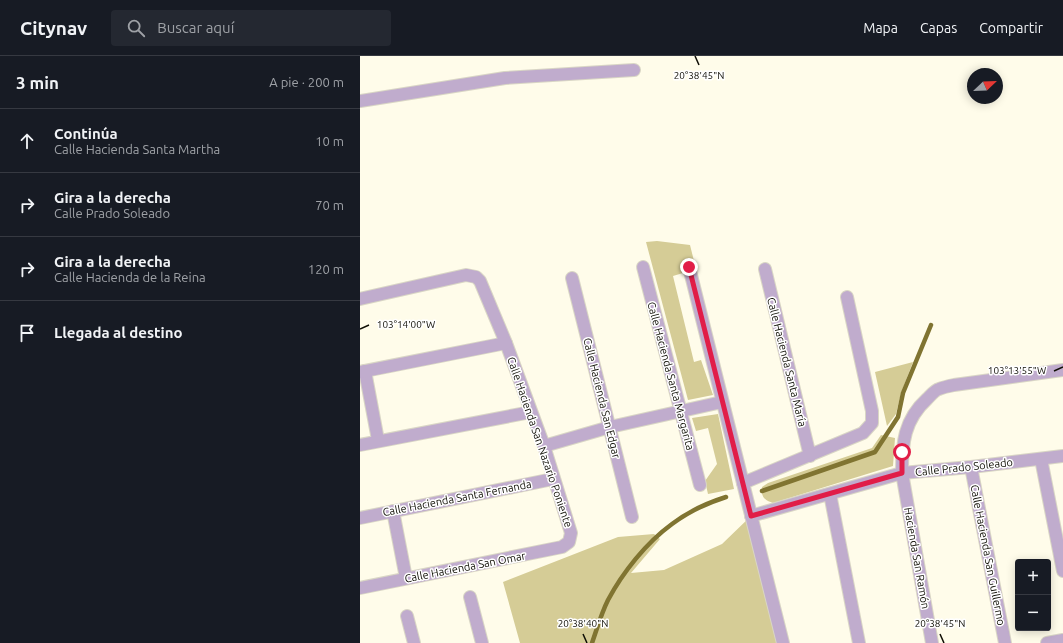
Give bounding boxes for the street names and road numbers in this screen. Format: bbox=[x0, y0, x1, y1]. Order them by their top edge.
street label: Calle Hacienda Santa María bbox=[765, 296, 809, 428]
street label: Calle Hacienda Santa Margarita bbox=[645, 300, 697, 452]
street label: Calle Hacienda San Edgar bbox=[581, 337, 623, 460]
street label: Calle Hacienda San Nazario Poniente bbox=[505, 355, 575, 529]
street label: Calle Prado Soleado bbox=[915, 456, 1013, 478]
street label: Calle Hacienda Santa Fernanda bbox=[382, 478, 532, 518]
street label: Calle Hacienda San Guillermo bbox=[968, 484, 1008, 626]
street label: Hacienda San Ramón bbox=[902, 506, 932, 610]
street label: Calle Hacienda San Omar bbox=[404, 549, 527, 585]

